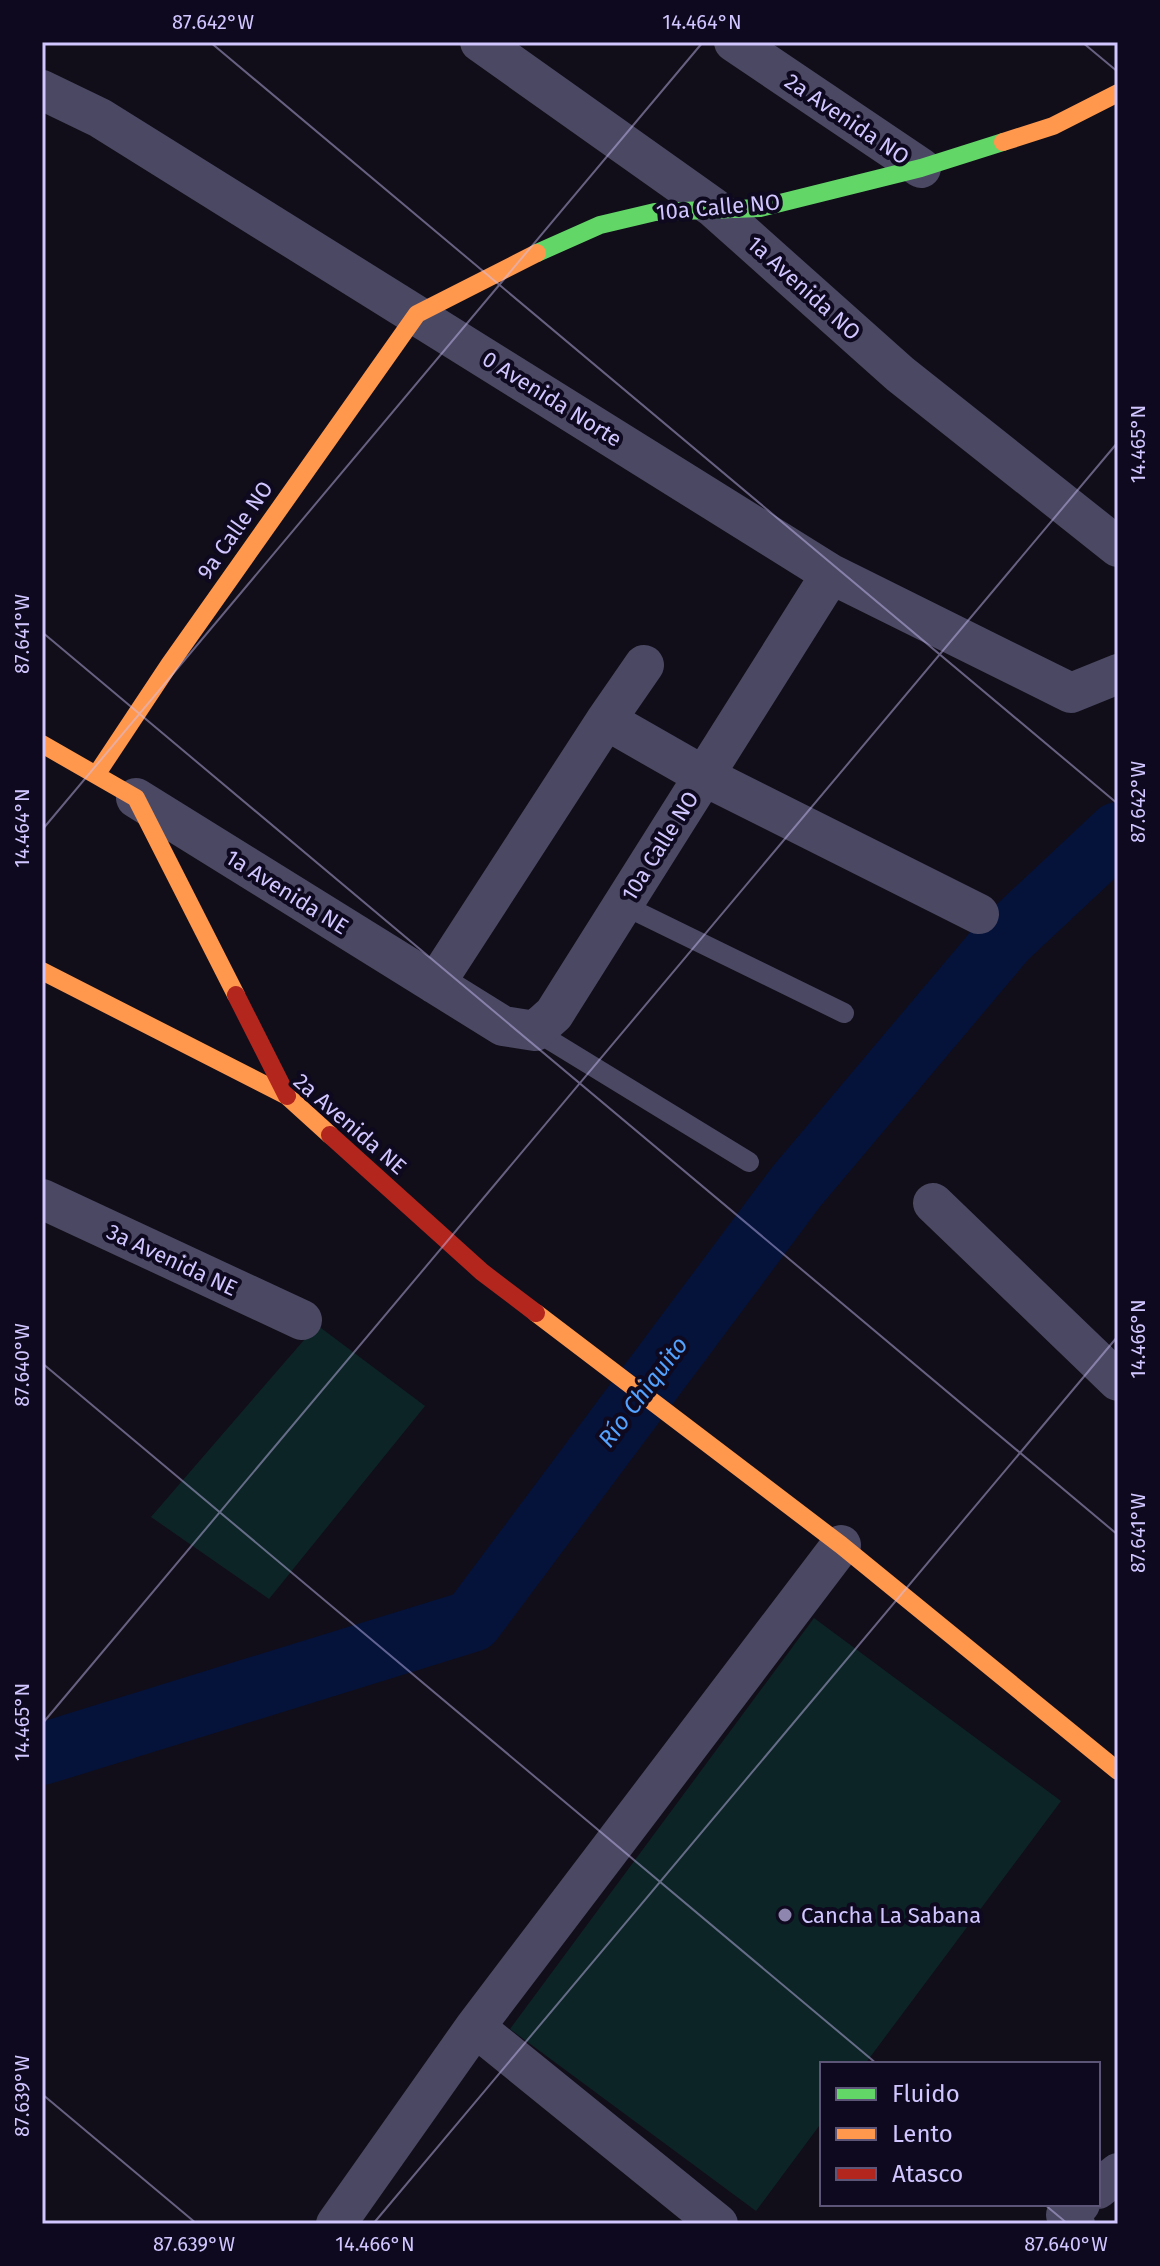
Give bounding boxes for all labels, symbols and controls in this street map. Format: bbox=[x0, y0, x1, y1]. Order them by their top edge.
text: 87.642°W bbox=[172, 10, 254, 34]
text: 14.464°N bbox=[662, 10, 742, 34]
street label: 2a Avenida NO bbox=[780, 68, 914, 170]
street label: 10a Calle NO bbox=[655, 188, 781, 226]
street label: 1a Avenida NO bbox=[742, 230, 866, 346]
street label: 0 Avenida Norte bbox=[477, 345, 627, 453]
text: 14.465°N bbox=[1126, 405, 1150, 483]
street label: 9a Calle NO bbox=[191, 476, 279, 584]
text: 87.641°W bbox=[10, 594, 34, 674]
text: 87.642°W bbox=[1126, 761, 1150, 843]
street label: 10a Calle NO bbox=[616, 786, 704, 906]
text: 14.464°N bbox=[10, 788, 34, 868]
street label: 1a Avenida NE bbox=[221, 844, 353, 940]
street label: 2a Avenida NE bbox=[288, 1068, 412, 1180]
street label: 3a Avenida NE bbox=[102, 1218, 242, 1302]
text: 14.466°N bbox=[1126, 1299, 1150, 1379]
text: 87.640°W bbox=[10, 1323, 34, 1407]
water label: Río Chiquito bbox=[592, 1331, 694, 1453]
text: 87.641°W bbox=[1126, 1493, 1150, 1573]
text: 14.465°N bbox=[10, 1683, 34, 1761]
place label: Cancha La Sabana bbox=[801, 1902, 981, 1929]
marker: Cancha La Sabana bbox=[776, 1906, 794, 1924]
text: 87.639°W bbox=[10, 2055, 34, 2137]
legend bbox=[820, 2062, 1100, 2206]
text: Fluido bbox=[892, 2080, 960, 2108]
text: Lento bbox=[892, 2120, 953, 2148]
text: Atasco bbox=[892, 2160, 963, 2188]
text: 87.639°W bbox=[153, 2232, 235, 2256]
text: 14.466°N bbox=[335, 2232, 415, 2256]
text: 87.640°W bbox=[1024, 2232, 1108, 2256]

